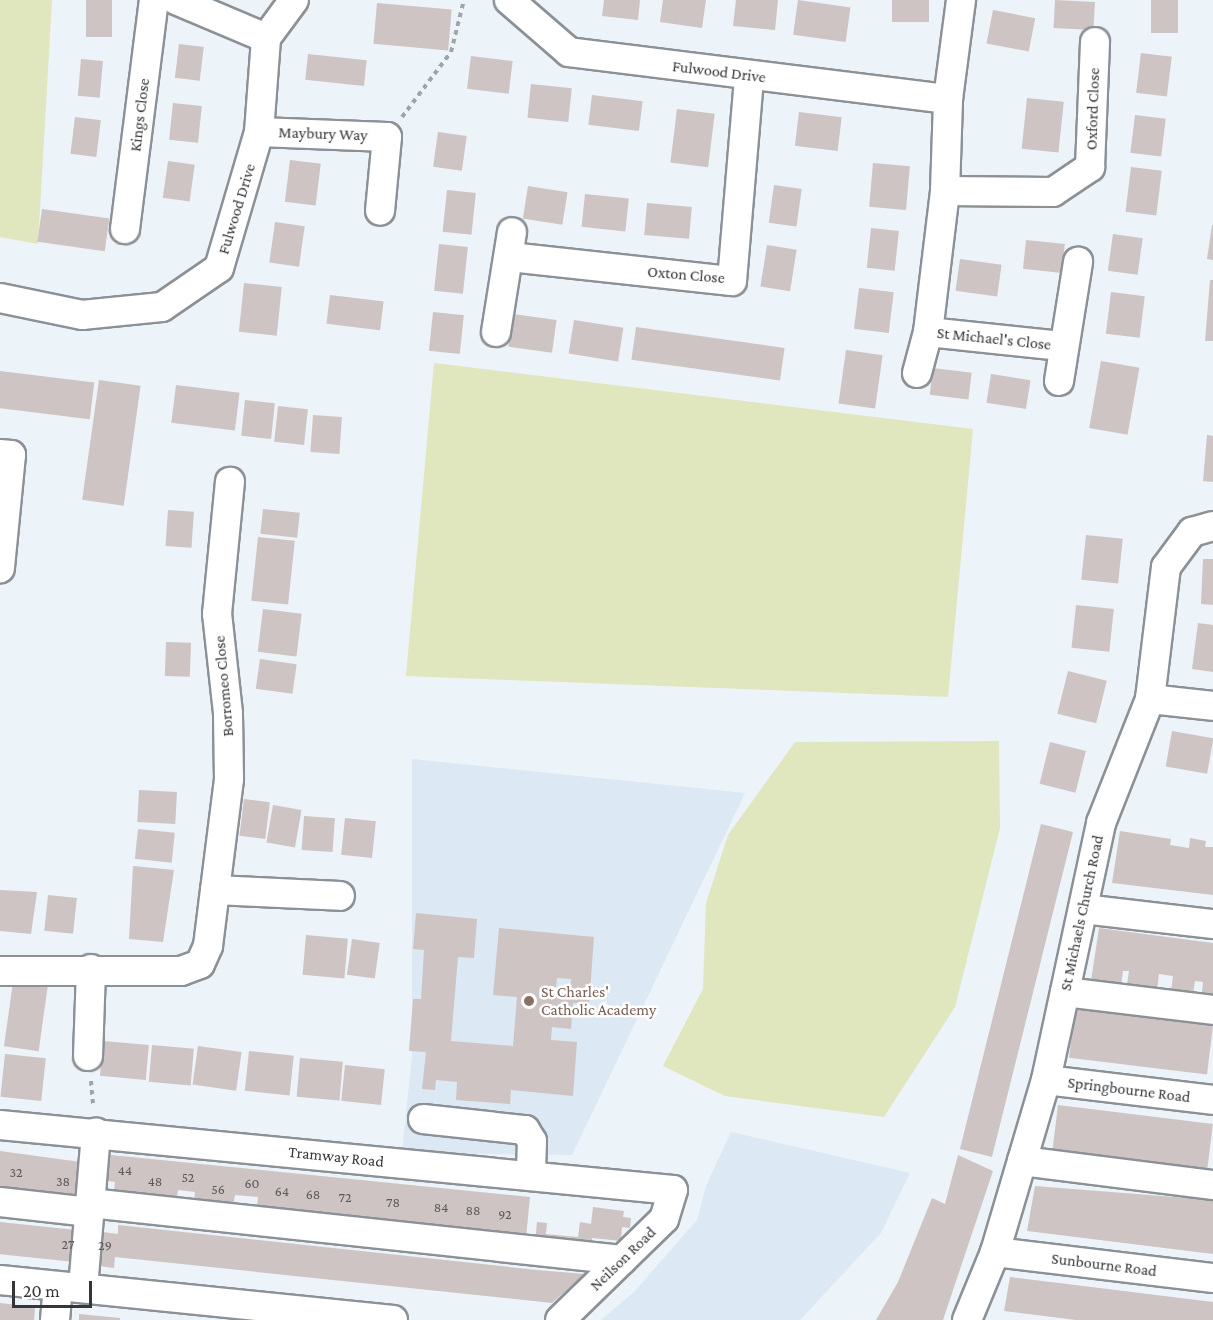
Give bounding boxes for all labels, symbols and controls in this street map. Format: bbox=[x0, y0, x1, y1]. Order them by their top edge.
street label: Fulwood Drive bbox=[671, 57, 767, 87]
street label: Oxford Close bbox=[1082, 67, 1104, 151]
street label: Kings Close bbox=[126, 77, 154, 153]
street label: Maybury Way bbox=[278, 123, 368, 145]
street label: Fulwood Drive bbox=[214, 161, 260, 257]
street label: Oxton Close bbox=[646, 262, 726, 288]
street label: St Michael's Close bbox=[936, 323, 1052, 355]
street label: Borromeo Close bbox=[210, 635, 238, 737]
street label: St Michaels Church Road bbox=[1056, 833, 1108, 993]
place label: St Charles' Catholic Academy bbox=[541, 982, 656, 1020]
marker: St Charles' Catholic Academy bbox=[522, 994, 536, 1008]
street label: Springbourne Road bbox=[1067, 1073, 1191, 1107]
street label: Tramway Road bbox=[287, 1142, 385, 1172]
house number: 44 bbox=[118, 1162, 132, 1178]
house number: 32 bbox=[9, 1164, 23, 1180]
house number: 52 bbox=[182, 1169, 194, 1185]
house number: 38 bbox=[56, 1173, 70, 1189]
house number: 48 bbox=[148, 1173, 162, 1189]
house number: 60 bbox=[244, 1175, 260, 1191]
house number: 56 bbox=[211, 1181, 225, 1197]
house number: 64 bbox=[275, 1183, 289, 1199]
house number: 68 bbox=[306, 1186, 320, 1202]
house number: 72 bbox=[338, 1189, 352, 1205]
house number: 78 bbox=[386, 1194, 400, 1210]
house number: 84 bbox=[434, 1199, 448, 1215]
house number: 88 bbox=[465, 1202, 481, 1218]
house number: 92 bbox=[498, 1206, 512, 1222]
street label: Neilson Road bbox=[586, 1223, 660, 1295]
house number: 27 bbox=[62, 1236, 74, 1252]
house number: 29 bbox=[98, 1237, 112, 1253]
street label: Sunbourne Road bbox=[1050, 1249, 1158, 1281]
scale bar bbox=[15, 1269, 94, 1307]
text: 20 m bbox=[23, 1281, 60, 1301]

